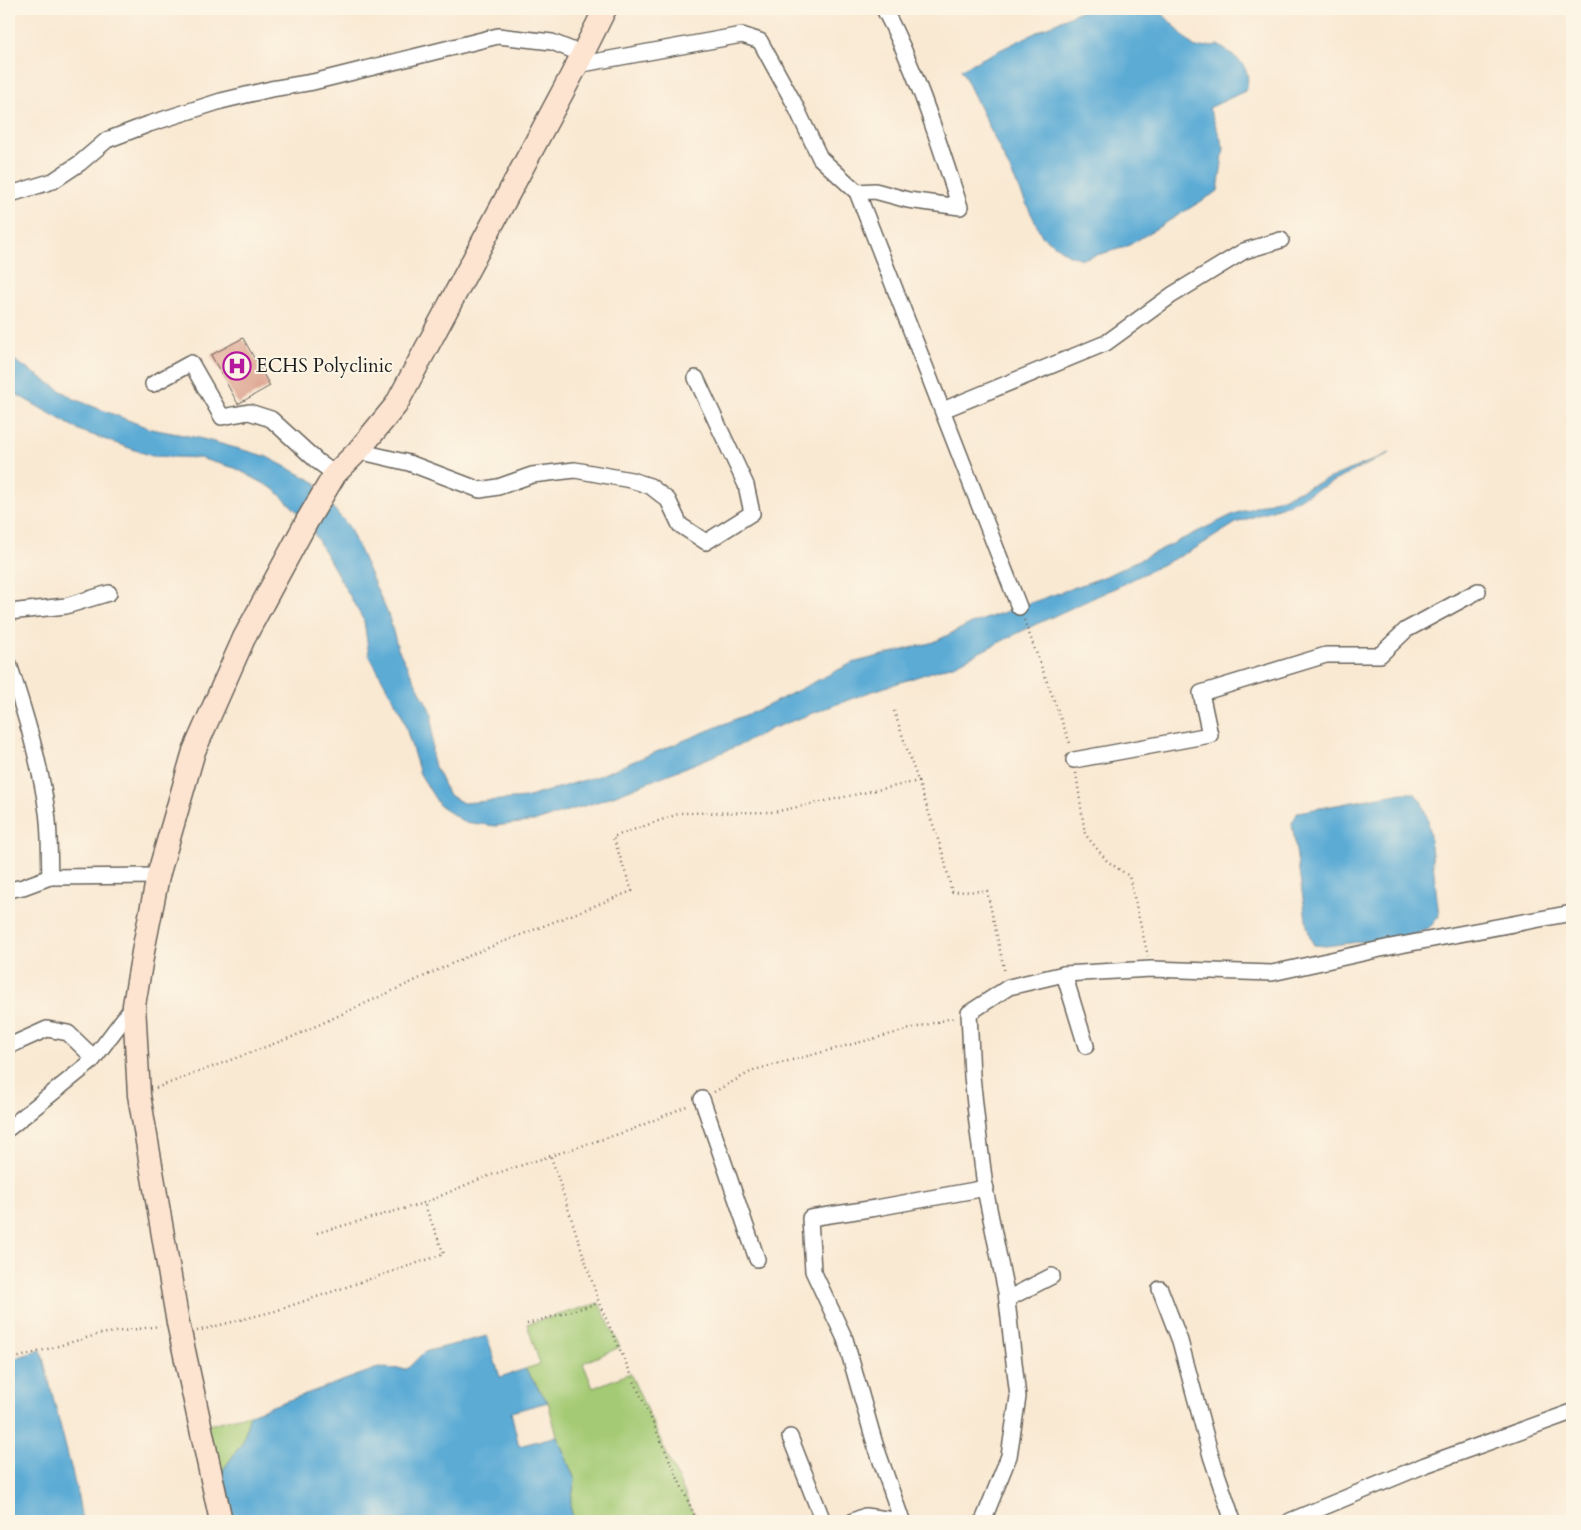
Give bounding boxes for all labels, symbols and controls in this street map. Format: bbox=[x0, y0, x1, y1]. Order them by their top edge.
hospital icon: ECHS Polyclinic bbox=[222, 351, 252, 381]
place label: ECHS Polyclinic bbox=[256, 353, 393, 379]

